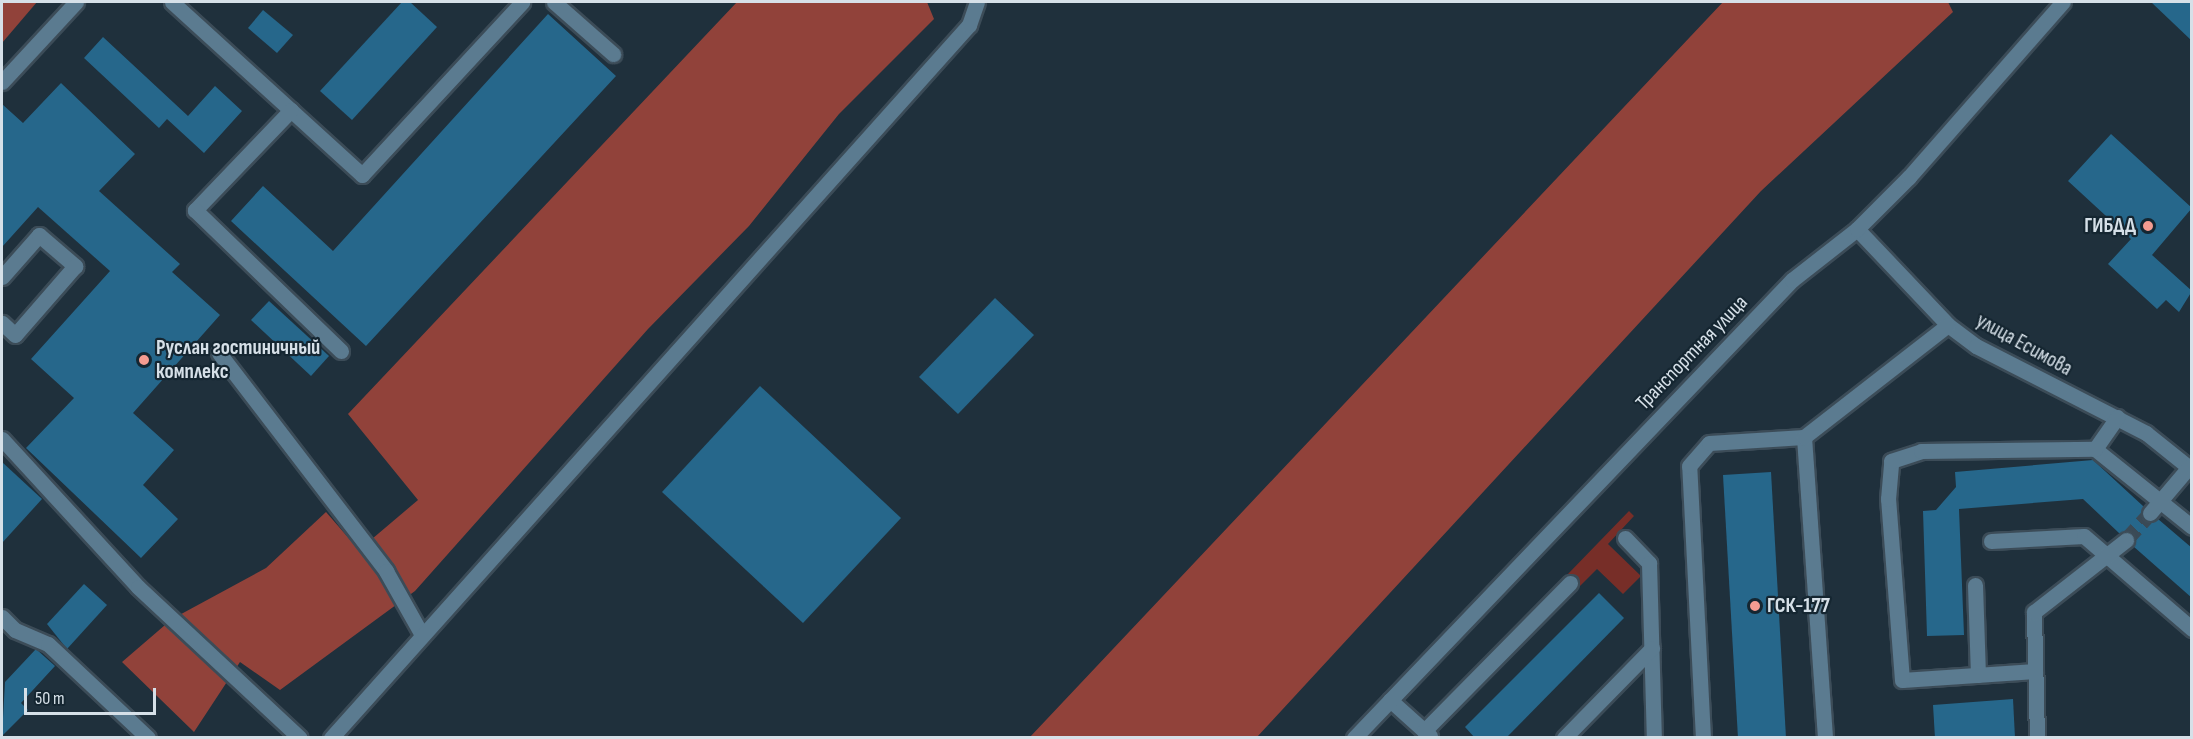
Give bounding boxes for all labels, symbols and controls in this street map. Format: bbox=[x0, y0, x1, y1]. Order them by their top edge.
place label: ГИБДД bbox=[2084, 213, 2136, 239]
marker: ГИБДД bbox=[2141, 219, 2155, 233]
street label: Транспортная улица bbox=[1631, 290, 1753, 416]
street label: улица Есимова bbox=[1972, 308, 2076, 382]
place label: Руслан гостиничный комплекс bbox=[156, 335, 320, 385]
marker: Руслан гостиничный комплекс bbox=[137, 353, 151, 367]
place label: ГСК-177 bbox=[1767, 593, 1830, 619]
marker: ГСК-177 bbox=[1748, 599, 1762, 613]
scale bar bbox=[27, 676, 159, 714]
text: 50 m bbox=[35, 688, 65, 709]

